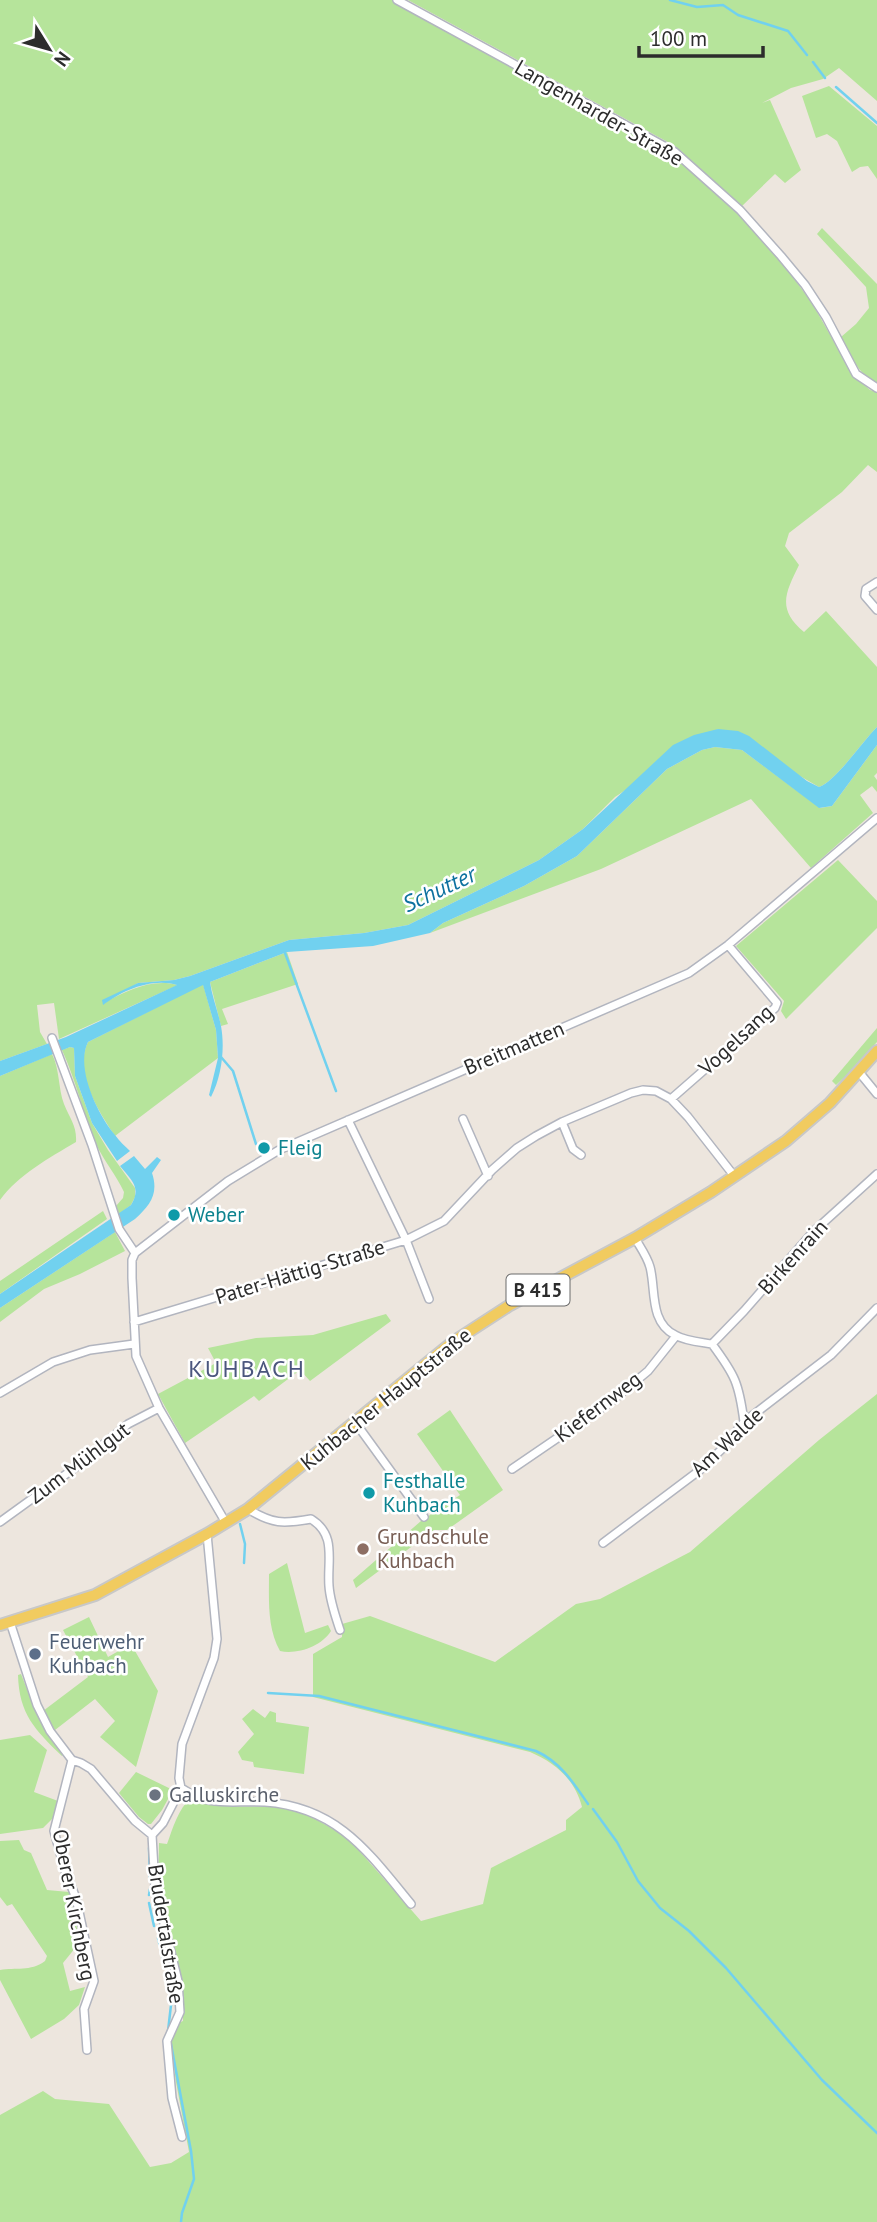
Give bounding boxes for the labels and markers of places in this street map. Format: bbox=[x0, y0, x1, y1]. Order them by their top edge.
place label: Fleig bbox=[278, 1134, 323, 1161]
marker: Fleig bbox=[256, 1140, 272, 1156]
place label: Weber bbox=[188, 1201, 244, 1228]
marker: Weber bbox=[166, 1207, 182, 1223]
place label: Festhalle Kuhbach bbox=[383, 1467, 465, 1518]
marker: Festhalle Kuhbach bbox=[361, 1485, 377, 1501]
place label: Grundschule Kuhbach bbox=[377, 1523, 489, 1574]
marker: Grundschule Kuhbach bbox=[355, 1541, 371, 1557]
place label: Feuerwehr Kuhbach bbox=[49, 1628, 144, 1679]
marker: Feuerwehr Kuhbach bbox=[27, 1646, 43, 1662]
place label: Galluskirche bbox=[169, 1781, 279, 1808]
marker: Galluskirche bbox=[147, 1787, 163, 1803]

